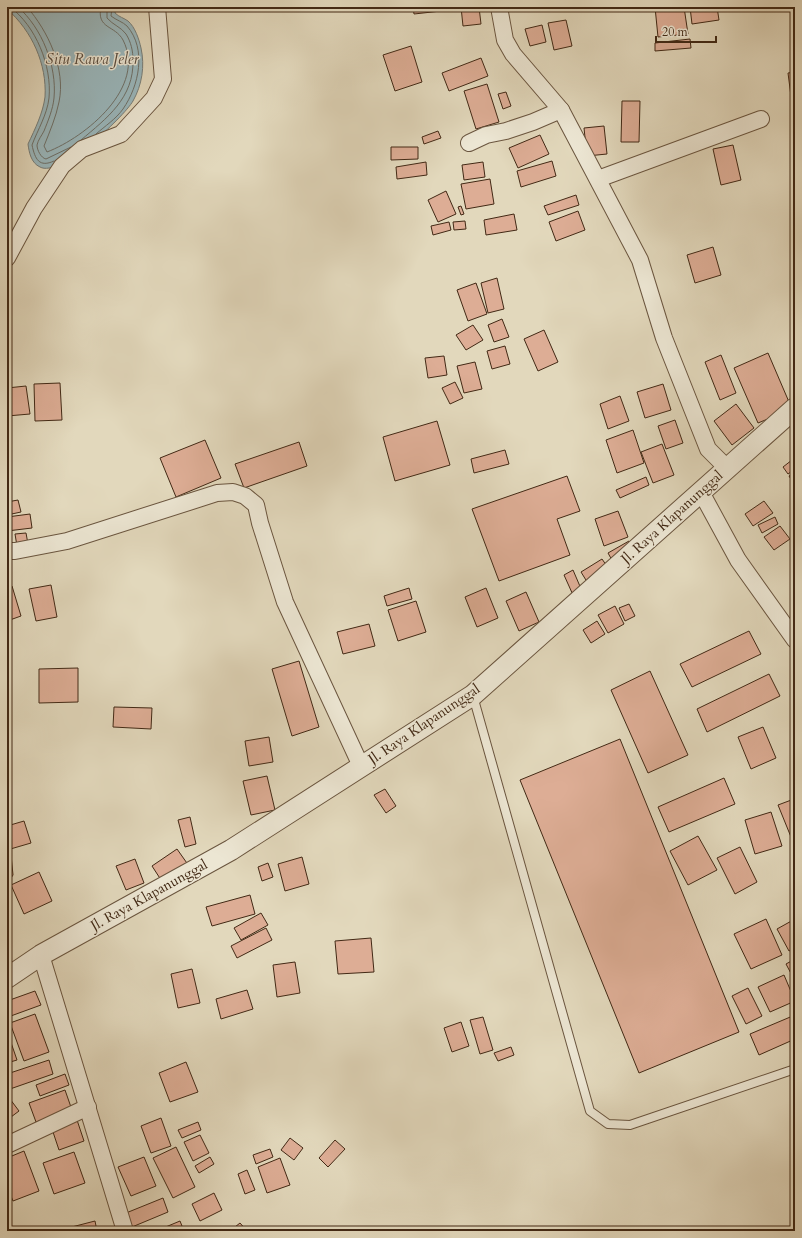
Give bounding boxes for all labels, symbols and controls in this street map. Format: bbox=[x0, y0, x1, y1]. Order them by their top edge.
scale bar bbox=[656, 18, 716, 44]
text: 20 m bbox=[662, 24, 689, 40]
water label: Situ Rawa Jeler bbox=[45, 49, 140, 69]
street label: Jl. Raya Klapanunggal bbox=[615, 466, 727, 569]
street label: Jl. Raya Klapanunggal bbox=[363, 679, 484, 770]
street label: Jl. Raya Klapanunggal bbox=[85, 855, 211, 936]

